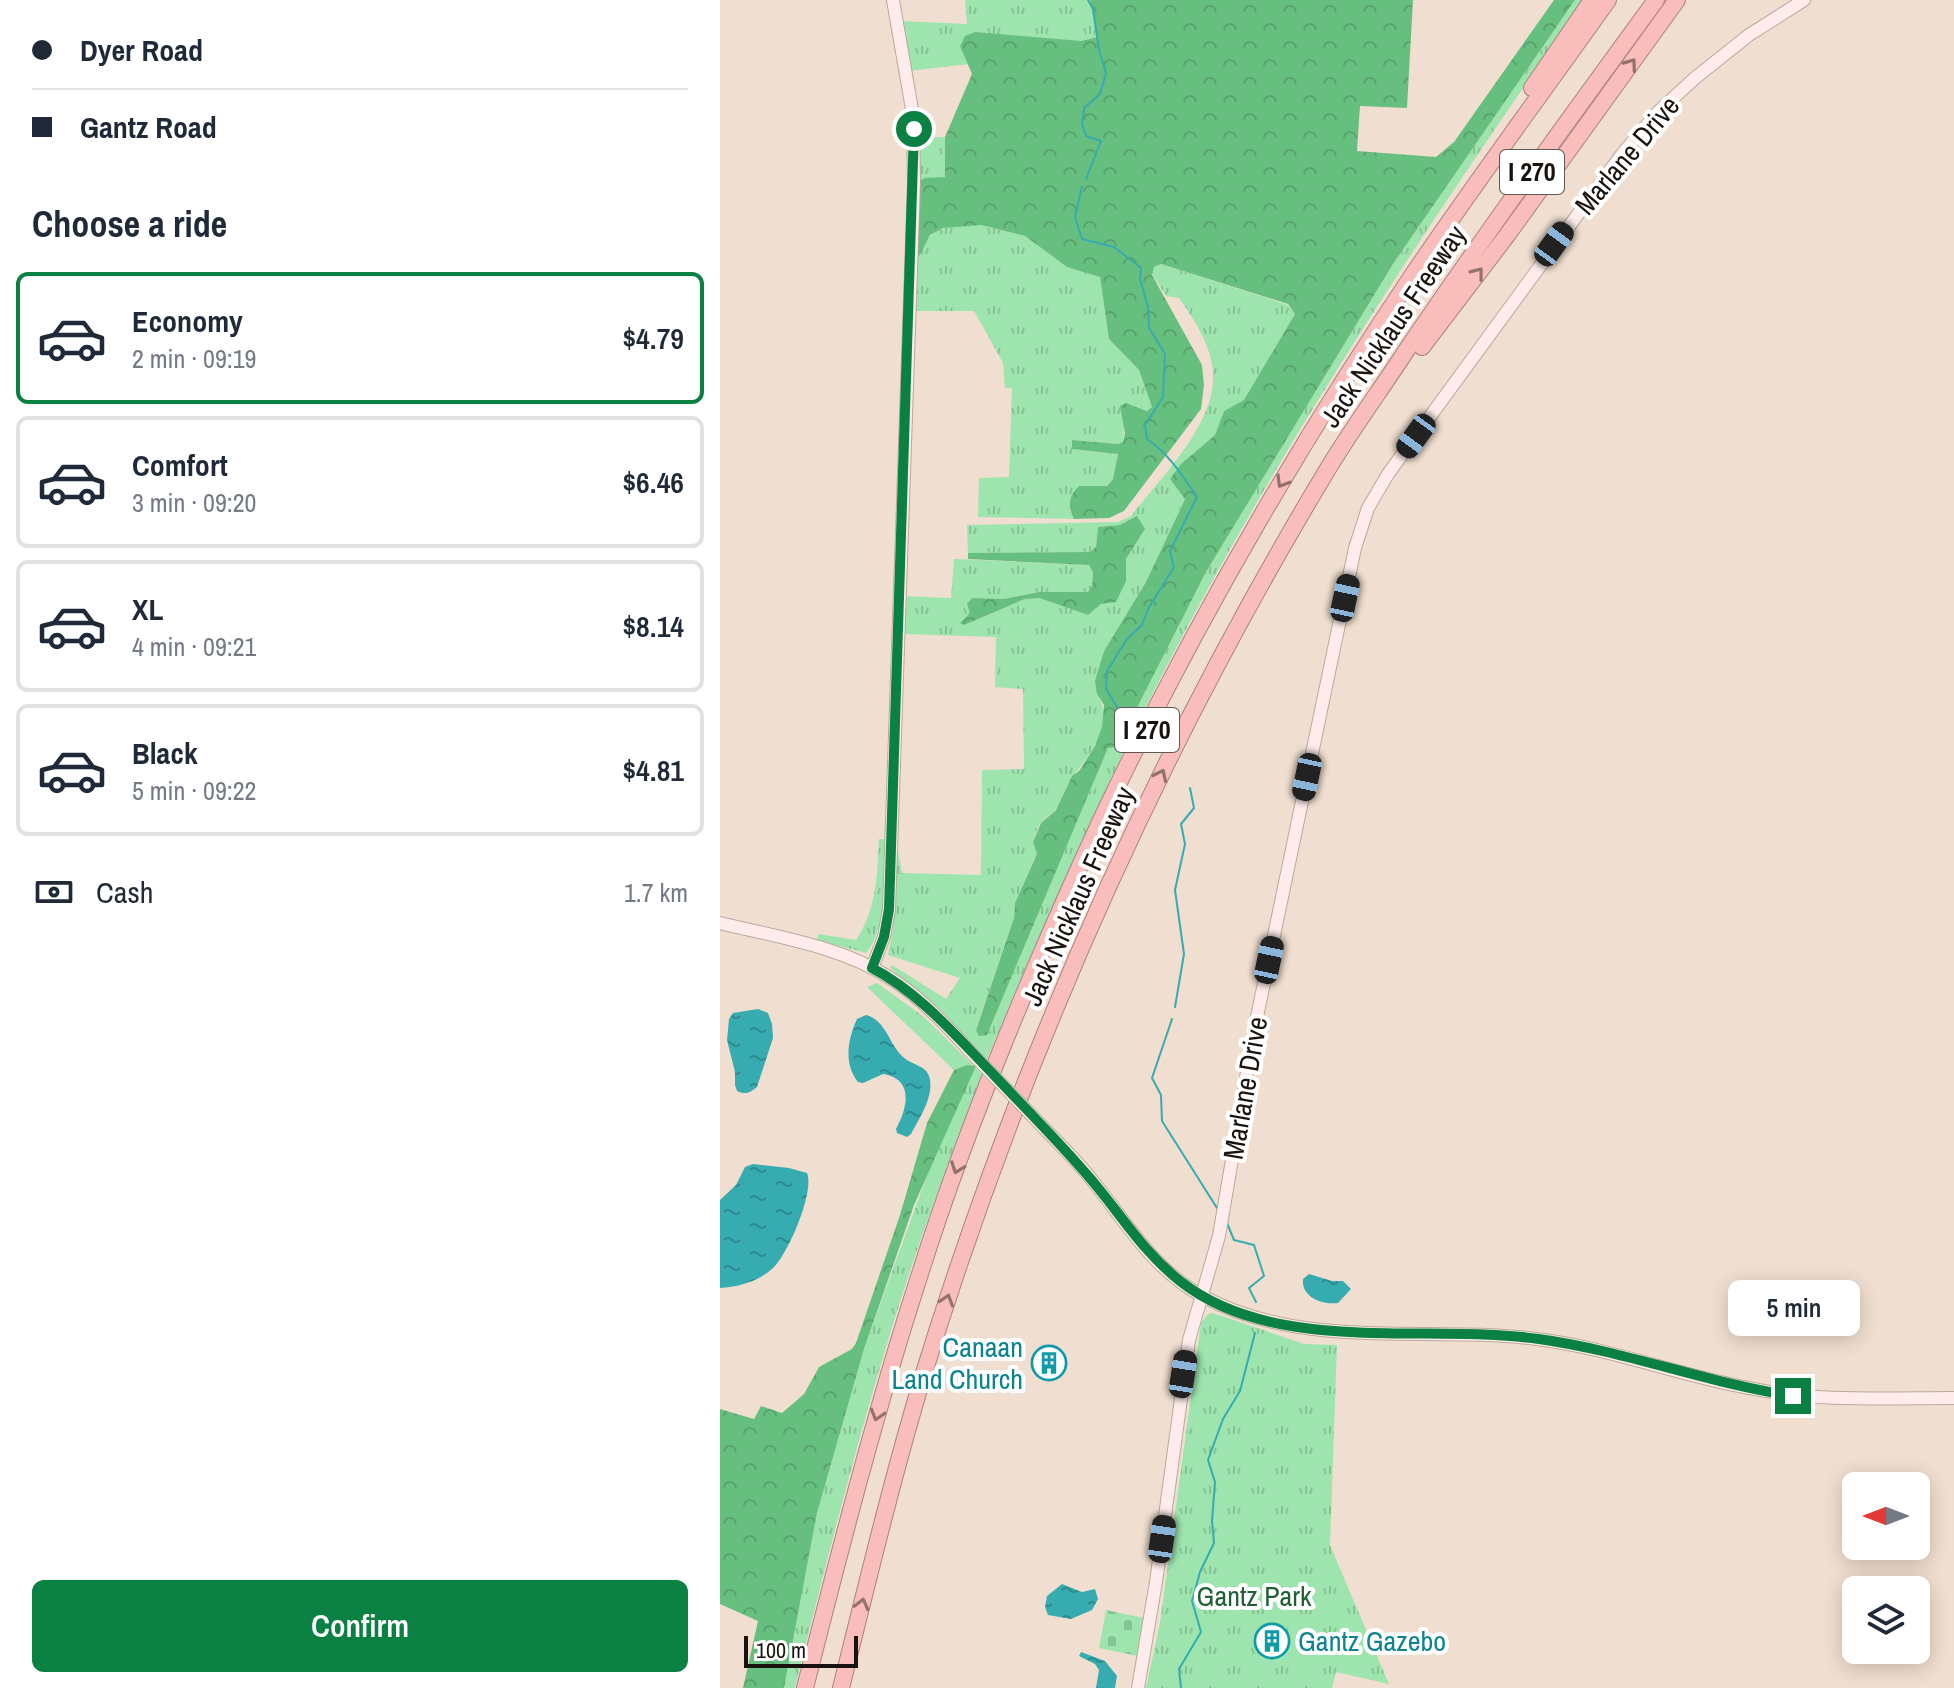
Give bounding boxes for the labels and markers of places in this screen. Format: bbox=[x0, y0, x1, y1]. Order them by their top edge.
place label: Canaan Land Church bbox=[892, 1328, 1023, 1398]
building icon: Canaan Land Church bbox=[1030, 1344, 1068, 1382]
building icon: Gantz Gazebo bbox=[1253, 1622, 1291, 1660]
place label: Gantz Gazebo bbox=[1298, 1622, 1446, 1660]

